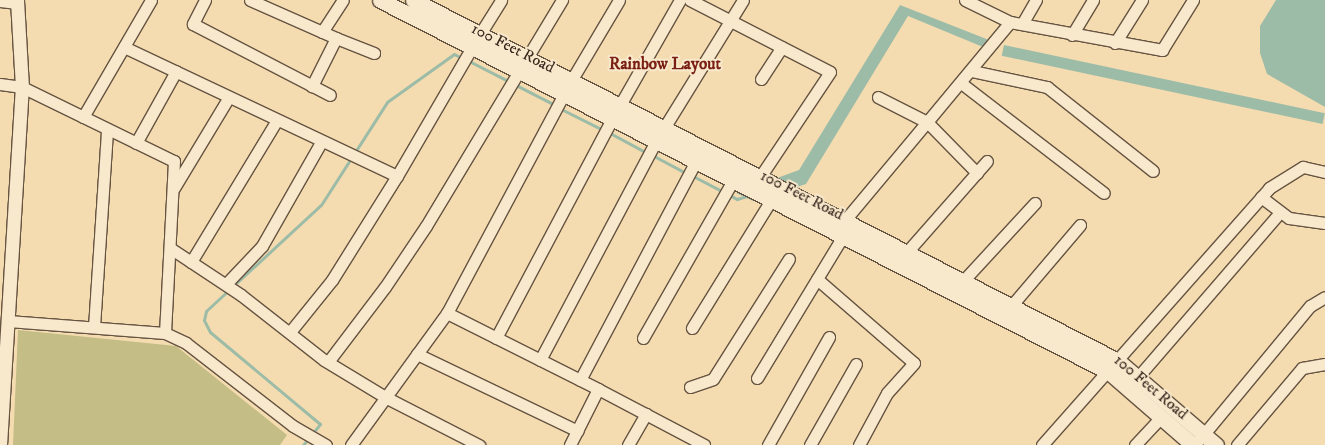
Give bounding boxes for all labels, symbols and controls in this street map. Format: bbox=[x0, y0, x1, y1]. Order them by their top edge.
street label: 100 Feet Road bbox=[468, 19, 558, 77]
district label: Rainbow Layout bbox=[609, 55, 721, 75]
street label: 100 Feet Road bbox=[757, 166, 847, 224]
street label: 100 Feet Road bbox=[1110, 350, 1192, 424]

